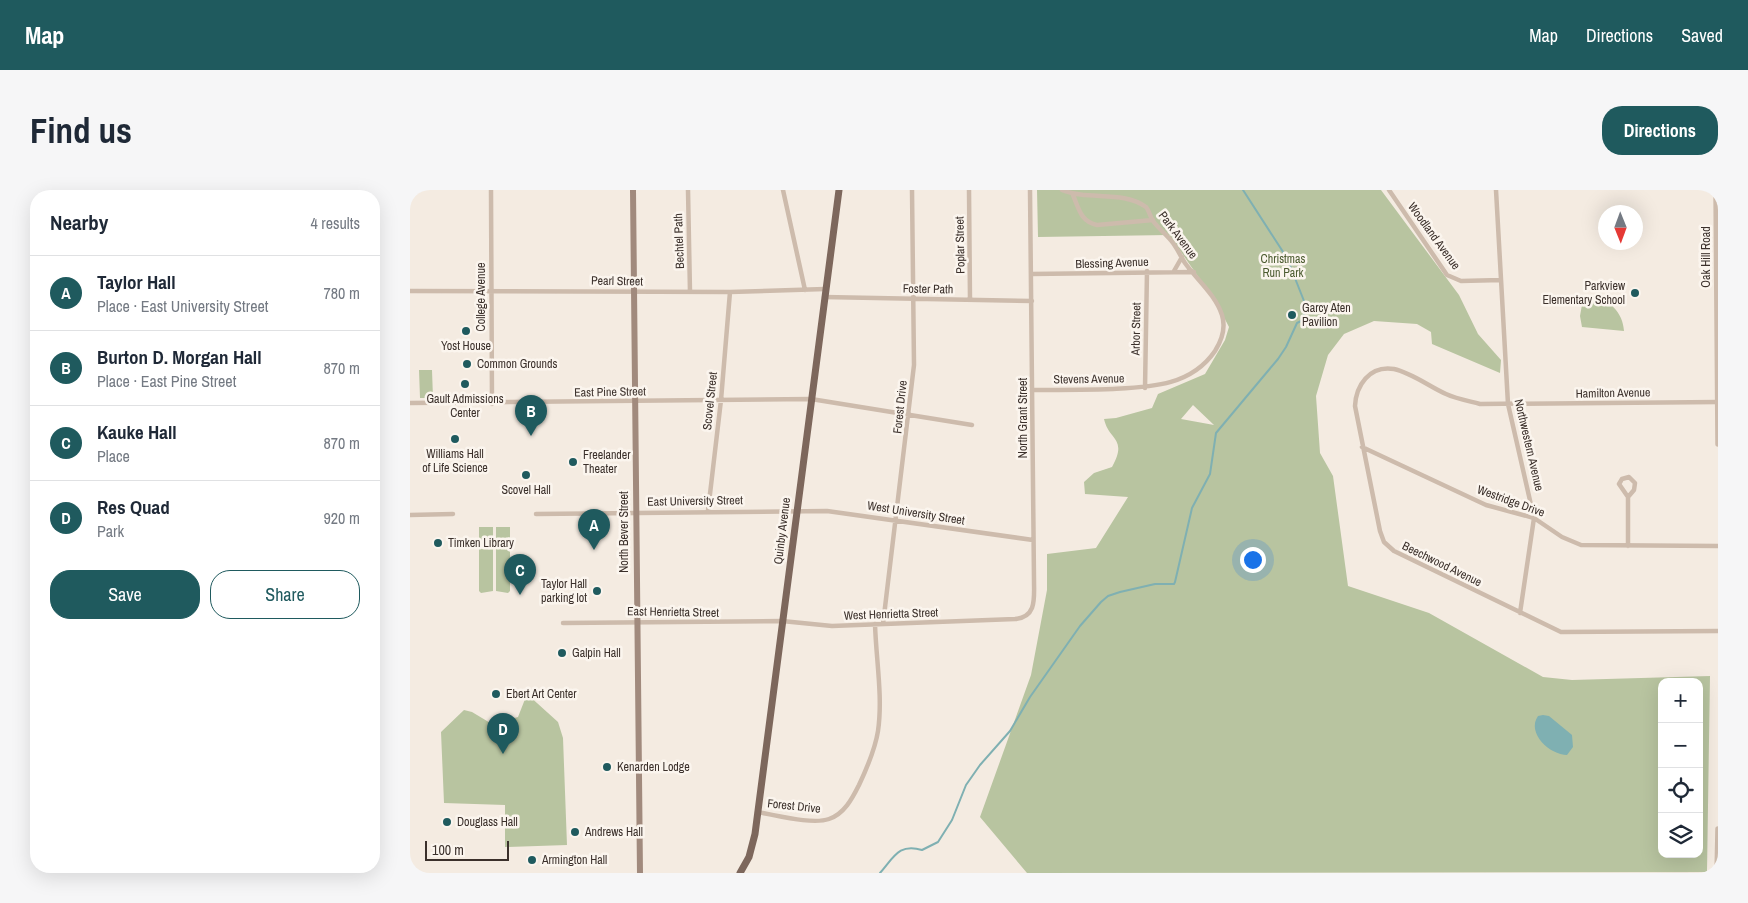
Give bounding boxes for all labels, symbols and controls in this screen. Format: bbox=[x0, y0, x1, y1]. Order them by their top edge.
text: Map bbox=[25, 19, 64, 51]
text: Map bbox=[1529, 23, 1558, 48]
text: Directions bbox=[1586, 23, 1653, 48]
text: Saved bbox=[1681, 23, 1723, 48]
button: Directions bbox=[1602, 106, 1718, 155]
text: Find us bbox=[30, 107, 132, 154]
street label: Woodland Avenue bbox=[1404, 199, 1464, 273]
north arrow bbox=[1598, 205, 1643, 250]
text: Nearby bbox=[50, 208, 108, 237]
street label: Park Avenue bbox=[1155, 208, 1201, 262]
text: 4 results bbox=[310, 212, 360, 234]
street label: Bechtel Path bbox=[670, 213, 688, 269]
street label: Poplar Street bbox=[951, 216, 968, 274]
street label: Oak Hill Road bbox=[1698, 226, 1714, 288]
park label: Christmas Run Park bbox=[1261, 251, 1305, 281]
street label: Blessing Avenue bbox=[1075, 254, 1149, 272]
street label: College Avenue bbox=[473, 263, 489, 331]
text: Taylor Hall bbox=[97, 269, 176, 295]
street label: Pearl Street bbox=[591, 273, 643, 289]
place label: Parkview Elementary School bbox=[1542, 278, 1626, 308]
street label: Foster Path bbox=[903, 281, 953, 297]
text: A bbox=[61, 282, 71, 304]
text: 780 m bbox=[324, 282, 360, 304]
marker: Parkview Elementary School bbox=[1629, 287, 1641, 299]
text: Place · East University Street bbox=[97, 295, 268, 317]
place label: Garcy Aten Pavilion bbox=[1302, 300, 1351, 330]
street label: Arbor Street bbox=[1128, 302, 1144, 357]
marker: Garcy Aten Pavilion bbox=[1286, 309, 1298, 321]
marker: Yost House bbox=[460, 325, 472, 337]
place label: Yost House bbox=[441, 338, 491, 354]
text: Burton D. Morgan Hall bbox=[97, 344, 261, 370]
place label: Common Grounds bbox=[477, 356, 557, 372]
text: B bbox=[61, 357, 71, 379]
text: 870 m bbox=[324, 357, 360, 379]
marker: Common Grounds bbox=[461, 358, 473, 370]
text: Place · East Pine Street bbox=[97, 370, 236, 392]
street label: Stevens Avenue bbox=[1053, 370, 1125, 388]
street label: Scovel Street bbox=[699, 371, 721, 431]
marker: Gault Admissions Center bbox=[459, 378, 471, 390]
street label: North Grant Street bbox=[1015, 378, 1031, 458]
street label: Forest Drive bbox=[889, 379, 911, 435]
street label: East Pine Street bbox=[574, 383, 646, 401]
street label: Hamilton Avenue bbox=[1575, 384, 1651, 402]
place label: Gault Admissions Center bbox=[426, 391, 504, 421]
pin: B bbox=[515, 395, 547, 436]
street label: Northwestern Avenue bbox=[1511, 397, 1547, 493]
text: Kauke Hall bbox=[97, 419, 177, 445]
text: C bbox=[61, 432, 71, 454]
text: 870 m bbox=[324, 432, 360, 454]
marker: Williams Hall of Life Science bbox=[449, 433, 461, 445]
text: Place bbox=[97, 445, 130, 467]
place label: Williams Hall of Life Science bbox=[422, 446, 488, 476]
place label: Freelander Theater bbox=[583, 447, 631, 477]
marker: Freelander Theater bbox=[567, 456, 579, 468]
marker: Scovel Hall bbox=[520, 469, 532, 481]
street label: Westridge Drive bbox=[1475, 481, 1547, 521]
place label: Scovel Hall bbox=[501, 482, 551, 498]
street label: North Bever Street bbox=[616, 491, 632, 573]
street label: East University Street bbox=[647, 492, 743, 510]
text: Res Quad bbox=[97, 494, 170, 520]
street label: Quinby Avenue bbox=[770, 497, 794, 565]
street label: West University Street bbox=[866, 497, 966, 529]
text: D bbox=[61, 507, 71, 529]
text: 920 m bbox=[324, 507, 360, 529]
pin: A bbox=[578, 509, 610, 550]
text: Park bbox=[97, 520, 124, 542]
place label: Timken Library bbox=[448, 535, 514, 551]
marker: Timken Library bbox=[432, 537, 444, 549]
street label: Beechwood Avenue bbox=[1399, 538, 1485, 590]
your location bbox=[1240, 547, 1266, 573]
pin: C bbox=[504, 554, 536, 595]
button: Save bbox=[50, 570, 200, 619]
button: Share bbox=[210, 570, 360, 619]
place label: Taylor Hall parking lot bbox=[541, 576, 587, 606]
marker: Taylor Hall parking lot bbox=[591, 585, 603, 597]
street label: East Henrietta Street bbox=[627, 603, 719, 621]
street label: West Henrietta Street bbox=[844, 604, 939, 624]
place label: Galpin Hall bbox=[572, 645, 621, 661]
marker: Galpin Hall bbox=[556, 647, 568, 659]
map controls bbox=[1658, 678, 1703, 858]
button: + bbox=[1658, 678, 1703, 723]
place label: Ebert Art Center bbox=[506, 686, 577, 702]
marker: Ebert Art Center bbox=[490, 688, 502, 700]
pin: D bbox=[487, 713, 519, 754]
button: − bbox=[1658, 723, 1703, 768]
place label: Kenarden Lodge bbox=[617, 759, 690, 775]
marker: Kenarden Lodge bbox=[601, 761, 613, 773]
button: locate bbox=[1658, 768, 1703, 813]
street label: Forest Drive bbox=[766, 795, 822, 817]
button: layers bbox=[1658, 813, 1703, 858]
place label: Douglass Hall bbox=[457, 814, 518, 830]
marker: Douglass Hall bbox=[441, 816, 453, 828]
place label: Andrews Hall bbox=[584, 824, 643, 840]
marker: Andrews Hall bbox=[569, 826, 581, 838]
scale bar bbox=[425, 838, 509, 861]
text: 100 m bbox=[432, 841, 464, 859]
place label: Armington Hall bbox=[541, 852, 607, 868]
marker: Armington Hall bbox=[526, 854, 538, 866]

